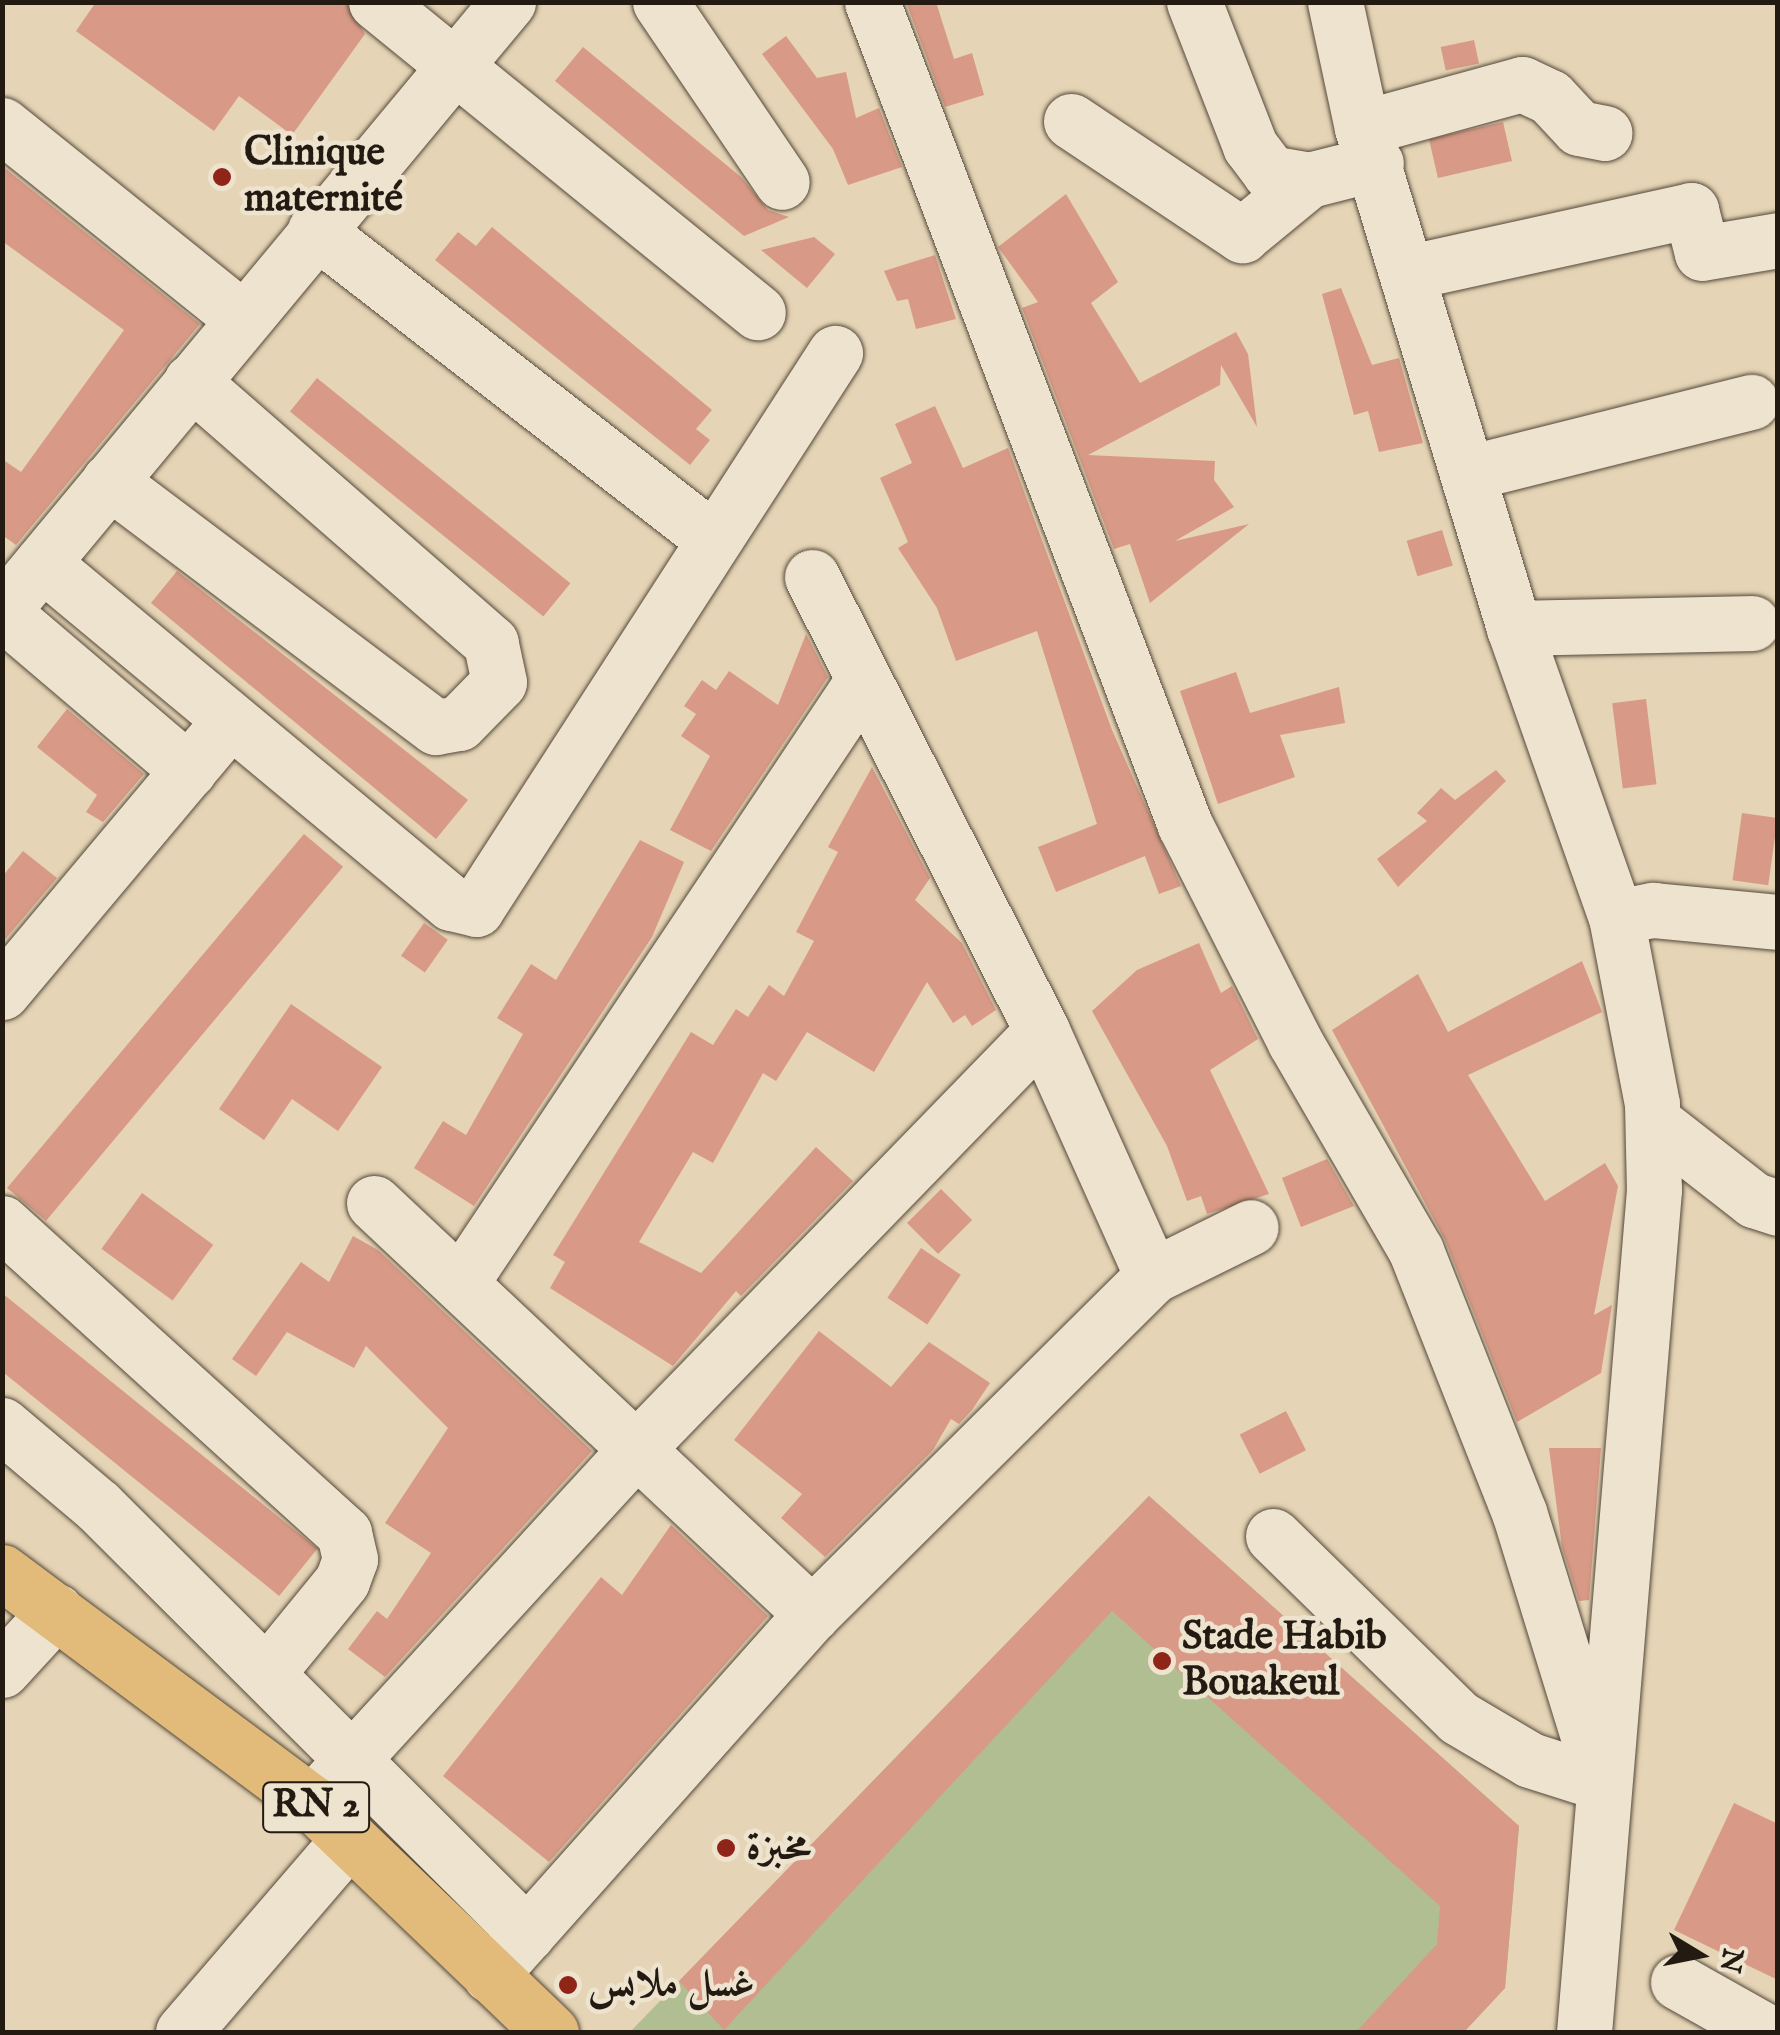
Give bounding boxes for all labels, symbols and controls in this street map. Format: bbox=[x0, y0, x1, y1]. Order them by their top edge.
place label: Clinique maternité bbox=[244, 130, 403, 224]
marker: Clinique maternité bbox=[209, 164, 235, 190]
place label: Stade Habib Bouakeul bbox=[1182, 1614, 1387, 1708]
marker: Stade Habib Bouakeul bbox=[1151, 1650, 1173, 1672]
road number: RN 2 bbox=[261, 1774, 371, 1840]
place label: مخبزة bbox=[746, 1824, 811, 1872]
marker: مخبزة bbox=[715, 1837, 737, 1859]
north arrow bbox=[1650, 1905, 1750, 2005]
text: N bbox=[1711, 1945, 1749, 1975]
place label: غسل ملابس bbox=[588, 1961, 755, 2009]
marker: غسل ملابس bbox=[557, 1974, 579, 1996]

